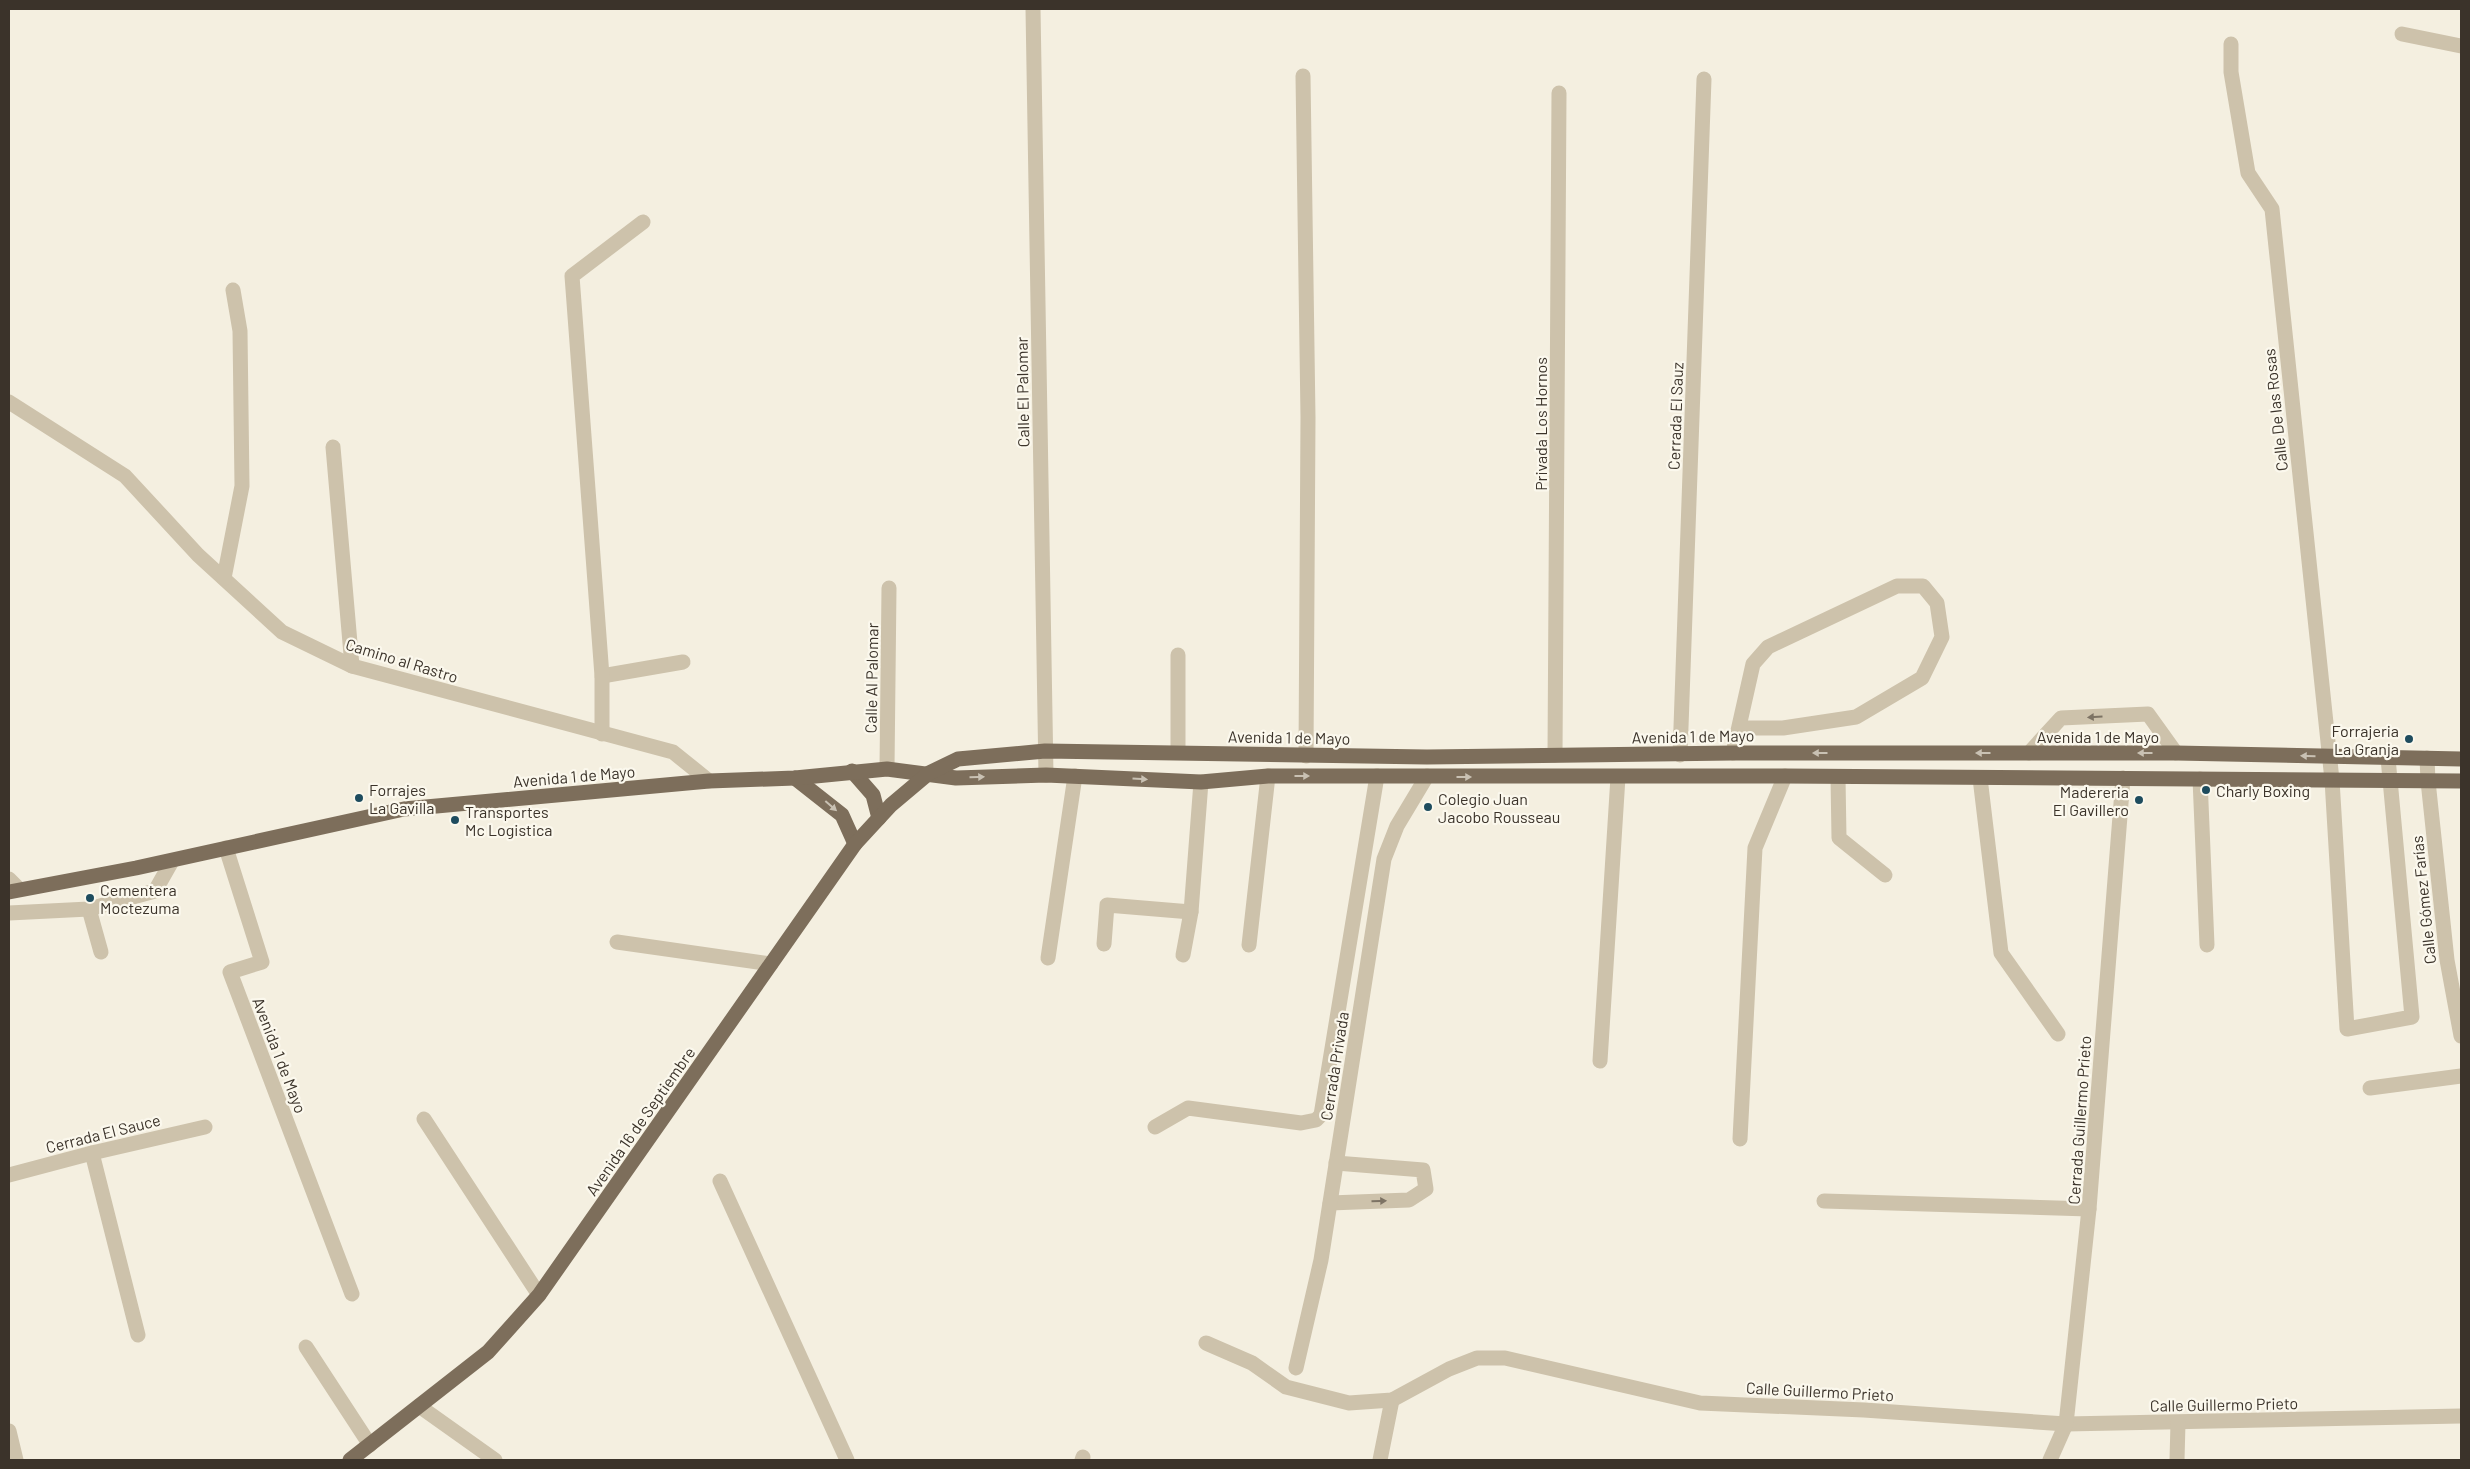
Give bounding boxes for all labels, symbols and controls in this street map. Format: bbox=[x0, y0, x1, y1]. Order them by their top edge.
street label: Calle El Palomar bbox=[1012, 336, 1032, 447]
street label: Calle De las Rosas bbox=[2259, 348, 2291, 472]
street label: Privada Los Hornos bbox=[1531, 357, 1550, 491]
street label: Cerrada El Sauz bbox=[1664, 362, 1686, 470]
street label: Calle Al Palomar bbox=[861, 622, 881, 734]
street label: Camino al Rastro bbox=[344, 634, 460, 686]
one-way arrow bbox=[2087, 713, 2103, 721]
place label: Forrajeria La Granja bbox=[2332, 721, 2399, 758]
street label: Avenida 1 de Mayo bbox=[1632, 725, 1754, 747]
street label: Avenida 1 de Mayo bbox=[1228, 726, 1350, 748]
street label: Avenida 1 de Mayo bbox=[2037, 727, 2159, 746]
marker: Forrajeria La Granja bbox=[2403, 733, 2415, 745]
one-way arrow bbox=[1812, 749, 1828, 757]
one-way arrow bbox=[1974, 749, 1990, 757]
one-way arrow bbox=[2137, 749, 2153, 757]
one-way arrow bbox=[2299, 752, 2315, 760]
street label: Avenida 1 de Mayo bbox=[512, 761, 636, 791]
one-way arrow bbox=[1294, 772, 1310, 780]
one-way arrow bbox=[969, 773, 985, 781]
one-way arrow bbox=[1456, 773, 1472, 781]
one-way arrow bbox=[1132, 775, 1148, 783]
place label: Forrajes La Gavilla bbox=[369, 780, 434, 817]
place label: Charly Boxing bbox=[2216, 781, 2310, 800]
place label: Madereria El Gavillero bbox=[2053, 782, 2129, 819]
marker: Charly Boxing bbox=[2200, 784, 2212, 796]
place label: Colegio Juan Jacobo Rousseau bbox=[1438, 789, 1560, 826]
marker: Forrajes La Gavilla bbox=[353, 792, 365, 804]
marker: Madereria El Gavillero bbox=[2133, 794, 2145, 806]
one-way arrow bbox=[825, 800, 837, 812]
marker: Colegio Juan Jacobo Rousseau bbox=[1422, 801, 1434, 813]
place label: Transportes Mc Logistica bbox=[465, 802, 553, 839]
marker: Transportes Mc Logistica bbox=[449, 814, 461, 826]
street label: Calle Gómez Farías bbox=[2407, 835, 2439, 965]
place label: Cementera Moctezuma bbox=[100, 880, 180, 917]
marker: Cementera Moctezuma bbox=[84, 892, 96, 904]
street label: Avenida 1 de Mayo bbox=[249, 994, 311, 1116]
street label: Cerrada Privada bbox=[1316, 1010, 1352, 1122]
street label: Cerrada Guillermo Prieto bbox=[2064, 1035, 2094, 1205]
street label: Avenida 16 de Septiembre bbox=[582, 1043, 698, 1199]
street label: Cerrada El Sauce bbox=[44, 1110, 162, 1156]
one-way arrow bbox=[1371, 1197, 1387, 1205]
street label: Calle Guillermo Prieto bbox=[1746, 1378, 1894, 1404]
street label: Calle Guillermo Prieto bbox=[2150, 1393, 2298, 1415]

